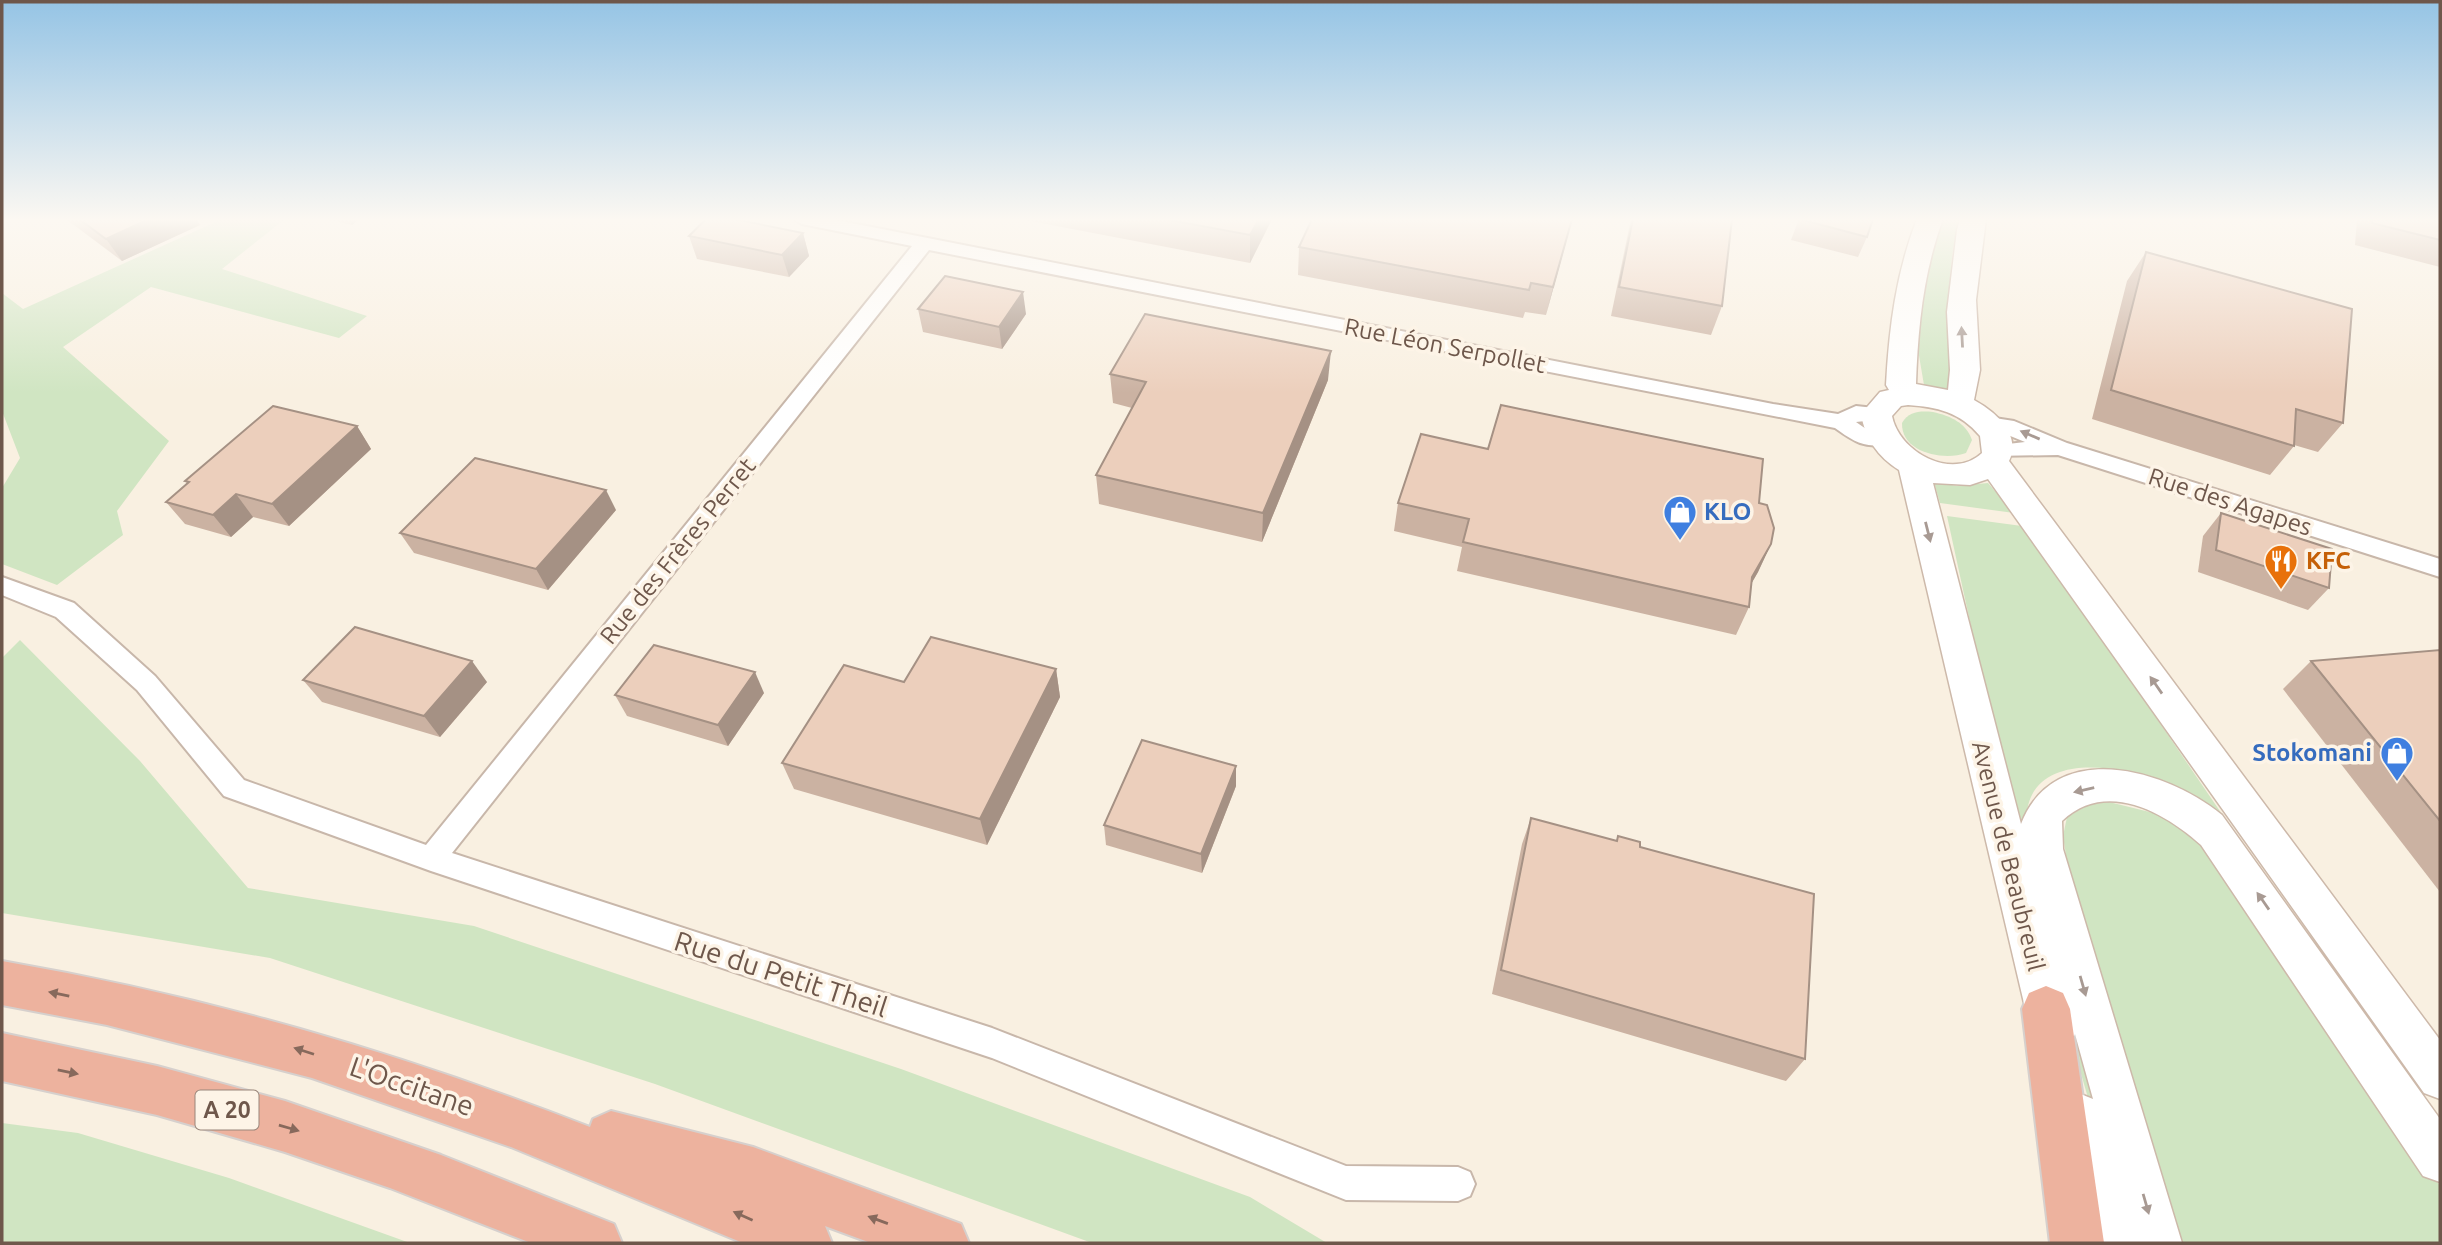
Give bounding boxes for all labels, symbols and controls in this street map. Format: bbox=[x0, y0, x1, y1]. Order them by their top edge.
street label: Rue Léon Serpollet bbox=[1342, 313, 1549, 378]
one-way arrow bbox=[1957, 326, 1968, 348]
one-way arrow bbox=[2019, 430, 2040, 441]
street label: Rue des Frères Perret bbox=[594, 452, 761, 649]
street label: Rue des Agapes bbox=[2145, 462, 2315, 541]
shop icon: KLO bbox=[1661, 493, 1699, 542]
place label: KLO bbox=[1704, 498, 1752, 525]
one-way arrow bbox=[1923, 521, 1934, 543]
restaurant icon: KFC bbox=[2262, 542, 2300, 591]
place label: KFC bbox=[2306, 547, 2351, 574]
one-way arrow bbox=[2149, 676, 2163, 694]
shop icon: Stokomani bbox=[2378, 734, 2416, 783]
street label: Avenue de Beaubreuil bbox=[1967, 738, 2050, 974]
place label: Stokomani bbox=[2252, 739, 2372, 766]
one-way arrow bbox=[2073, 785, 2095, 796]
one-way arrow bbox=[2256, 891, 2269, 911]
street label: Rue du Petit Theil bbox=[671, 924, 892, 1023]
one-way arrow bbox=[2078, 976, 2088, 997]
one-way arrow bbox=[48, 988, 70, 999]
one-way arrow bbox=[293, 1045, 314, 1055]
street label: L'Occitane bbox=[346, 1050, 478, 1121]
one-way arrow bbox=[57, 1066, 79, 1077]
road number: A 20 bbox=[196, 1091, 258, 1130]
one-way arrow bbox=[278, 1124, 299, 1134]
one-way arrow bbox=[2142, 1194, 2152, 1215]
one-way arrow bbox=[733, 1210, 753, 1222]
one-way arrow bbox=[867, 1214, 888, 1225]

